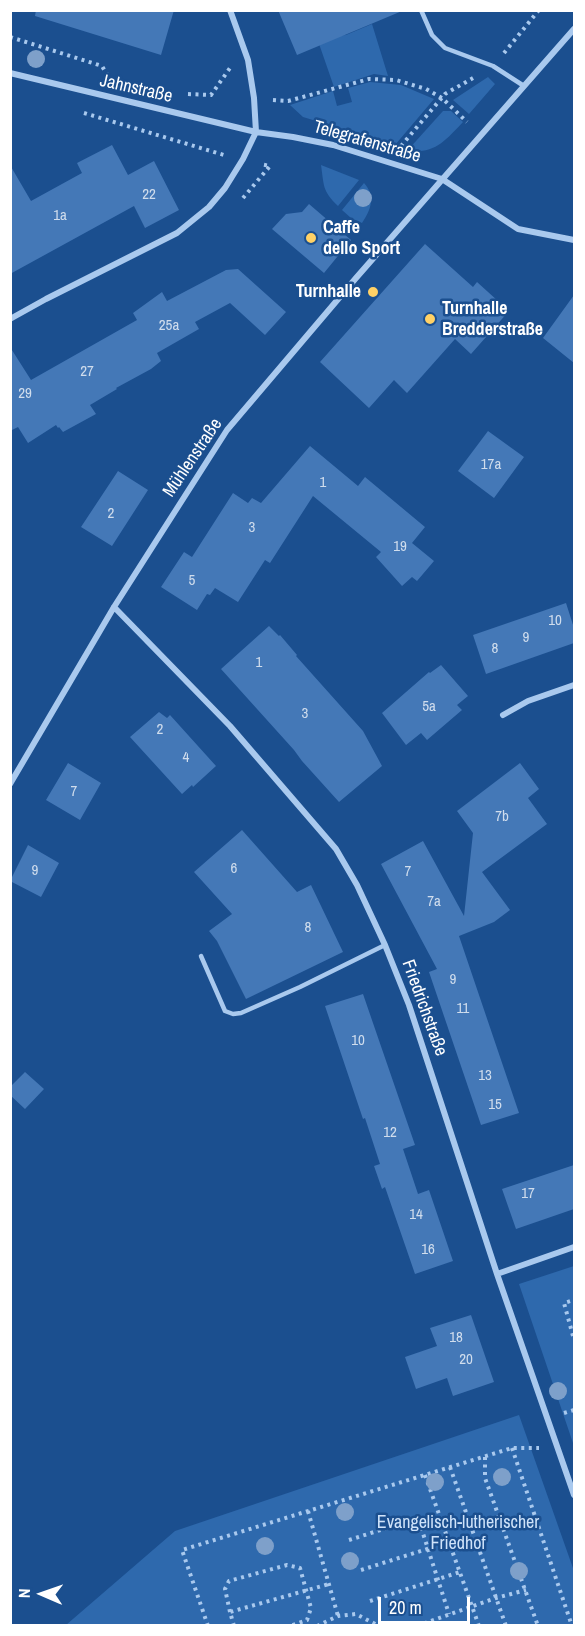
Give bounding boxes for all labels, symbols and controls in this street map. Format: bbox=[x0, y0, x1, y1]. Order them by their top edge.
street label: Jahnstraße bbox=[98, 70, 174, 108]
street label: Telegrafenstraße bbox=[311, 116, 423, 168]
house number: 22 bbox=[142, 186, 156, 204]
house number: 1a bbox=[53, 207, 67, 225]
place label: Caffe dello Sport bbox=[323, 217, 400, 260]
marker: Caffe dello Sport bbox=[304, 231, 318, 245]
place label: Turnhalle bbox=[296, 281, 361, 303]
marker: Turnhalle bbox=[366, 285, 380, 299]
place label: Turnhalle Bredderstraße bbox=[442, 298, 543, 340]
marker: Turnhalle Bredderstraße bbox=[423, 312, 437, 326]
house number: 25a bbox=[159, 317, 179, 335]
house number: 27 bbox=[80, 363, 94, 381]
house number: 29 bbox=[18, 385, 32, 403]
street label: Mühlenstraße bbox=[159, 415, 227, 501]
house number: 17a bbox=[481, 456, 501, 474]
house number: 1 bbox=[320, 474, 326, 492]
house number: 2 bbox=[108, 505, 114, 523]
house number: 3 bbox=[249, 519, 255, 537]
house number: 19 bbox=[393, 538, 407, 556]
house number: 5 bbox=[189, 572, 195, 590]
house number: 10 bbox=[548, 612, 562, 630]
house number: 9 bbox=[523, 629, 529, 647]
house number: 8 bbox=[492, 640, 498, 658]
house number: 1 bbox=[256, 654, 262, 672]
house number: 5a bbox=[422, 698, 436, 716]
house number: 3 bbox=[302, 705, 308, 723]
house number: 2 bbox=[157, 721, 163, 739]
house number: 4 bbox=[183, 749, 189, 767]
house number: 7 bbox=[71, 783, 77, 801]
house number: 7b bbox=[495, 808, 509, 826]
house number: 6 bbox=[231, 860, 237, 878]
house number: 9 bbox=[32, 862, 38, 880]
house number: 7 bbox=[405, 863, 411, 881]
house number: 7a bbox=[427, 893, 441, 911]
house number: 8 bbox=[305, 919, 311, 937]
street label: Friedrichstraße bbox=[397, 957, 451, 1059]
house number: 9 bbox=[450, 971, 456, 989]
house number: 11 bbox=[457, 1000, 469, 1018]
house number: 10 bbox=[351, 1032, 365, 1050]
house number: 13 bbox=[478, 1067, 492, 1085]
house number: 15 bbox=[488, 1096, 502, 1114]
house number: 12 bbox=[383, 1124, 397, 1142]
house number: 17 bbox=[521, 1185, 535, 1203]
house number: 14 bbox=[409, 1206, 423, 1224]
house number: 16 bbox=[421, 1241, 435, 1259]
house number: 18 bbox=[449, 1329, 463, 1347]
house number: 20 bbox=[459, 1351, 473, 1369]
park label: Evangelisch-lutherischer Friedhof bbox=[377, 1512, 539, 1555]
north arrow bbox=[12, 1564, 72, 1624]
scale bar bbox=[381, 1585, 472, 1623]
text: N bbox=[13, 1588, 35, 1599]
text: 20 m bbox=[389, 1595, 422, 1620]

